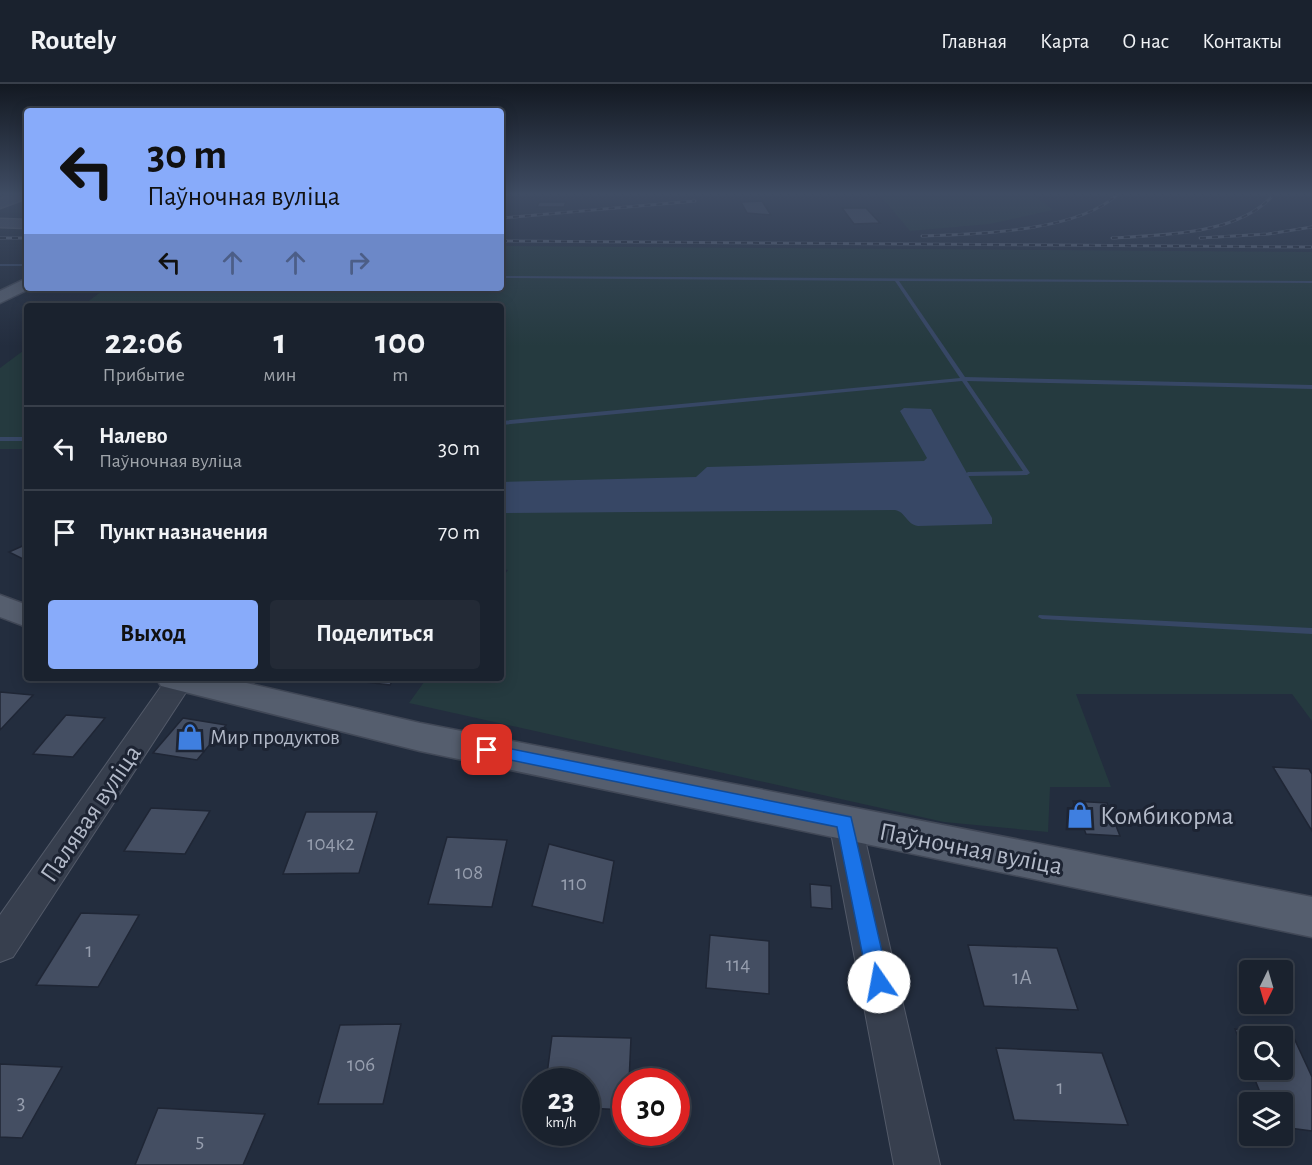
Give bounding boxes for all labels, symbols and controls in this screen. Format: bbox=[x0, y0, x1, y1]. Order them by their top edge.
text: Routely bbox=[30, 27, 116, 55]
text: Главная bbox=[941, 31, 1007, 52]
text: Карта bbox=[1040, 31, 1089, 52]
text: О нас bbox=[1122, 31, 1169, 52]
text: Контакты bbox=[1202, 31, 1282, 52]
icon: left bbox=[48, 132, 126, 210]
text: 30 m bbox=[147, 134, 227, 176]
text: Паўночная вуліца bbox=[147, 183, 340, 210]
icon: left bbox=[153, 246, 186, 279]
icon: ahead bbox=[216, 246, 249, 279]
icon: ahead bbox=[279, 246, 312, 279]
icon: right bbox=[342, 246, 375, 279]
text: 22:06 bbox=[105, 324, 183, 360]
text: 1 bbox=[273, 324, 286, 360]
text: 100 bbox=[375, 324, 426, 360]
text: Прибытие bbox=[102, 365, 185, 385]
text: мин bbox=[263, 365, 297, 385]
text: m bbox=[392, 365, 408, 385]
text: Налево bbox=[99, 425, 168, 447]
icon: left bbox=[48, 432, 81, 465]
text: 30 m bbox=[438, 437, 480, 459]
text: Паўночная вуліца bbox=[99, 451, 242, 471]
icon: arrive bbox=[48, 516, 81, 549]
text: Пункт назначения bbox=[99, 521, 268, 543]
text: 70 m bbox=[438, 521, 480, 543]
button: Выход bbox=[48, 600, 258, 669]
button: Поделиться bbox=[270, 600, 480, 669]
shop icon: Мир продуктов bbox=[175, 722, 205, 752]
pin bbox=[461, 724, 512, 775]
place label: Мир продуктов bbox=[210, 727, 340, 748]
icon: arrive bbox=[470, 733, 503, 766]
street label: Палявая вуліца bbox=[36, 740, 146, 887]
shop icon: Комбикорма bbox=[1065, 800, 1095, 830]
place label: Комбикорма bbox=[1100, 803, 1234, 829]
street label: Паўночная вуліца bbox=[877, 818, 1065, 880]
house number: 104к2 bbox=[307, 833, 355, 854]
house number: 108 bbox=[455, 862, 483, 883]
house number: 110 bbox=[561, 873, 587, 894]
house number: 1 bbox=[85, 940, 93, 961]
position arrow bbox=[847, 950, 911, 1014]
house number: 114 bbox=[726, 954, 750, 975]
north arrow bbox=[1239, 960, 1293, 1014]
map controls bbox=[1239, 960, 1293, 1146]
house number: 1А bbox=[1012, 967, 1032, 988]
button: search bbox=[1239, 1026, 1293, 1080]
house number: 106 bbox=[347, 1054, 375, 1075]
speed limit sign: 30 bbox=[612, 1068, 690, 1146]
house number: 1 bbox=[1056, 1077, 1064, 1098]
text: 23 bbox=[547, 1085, 575, 1115]
house number: 3 bbox=[17, 1092, 25, 1113]
button: layers bbox=[1239, 1092, 1293, 1146]
text: km/h bbox=[546, 1115, 576, 1130]
house number: 5 bbox=[196, 1130, 204, 1151]

